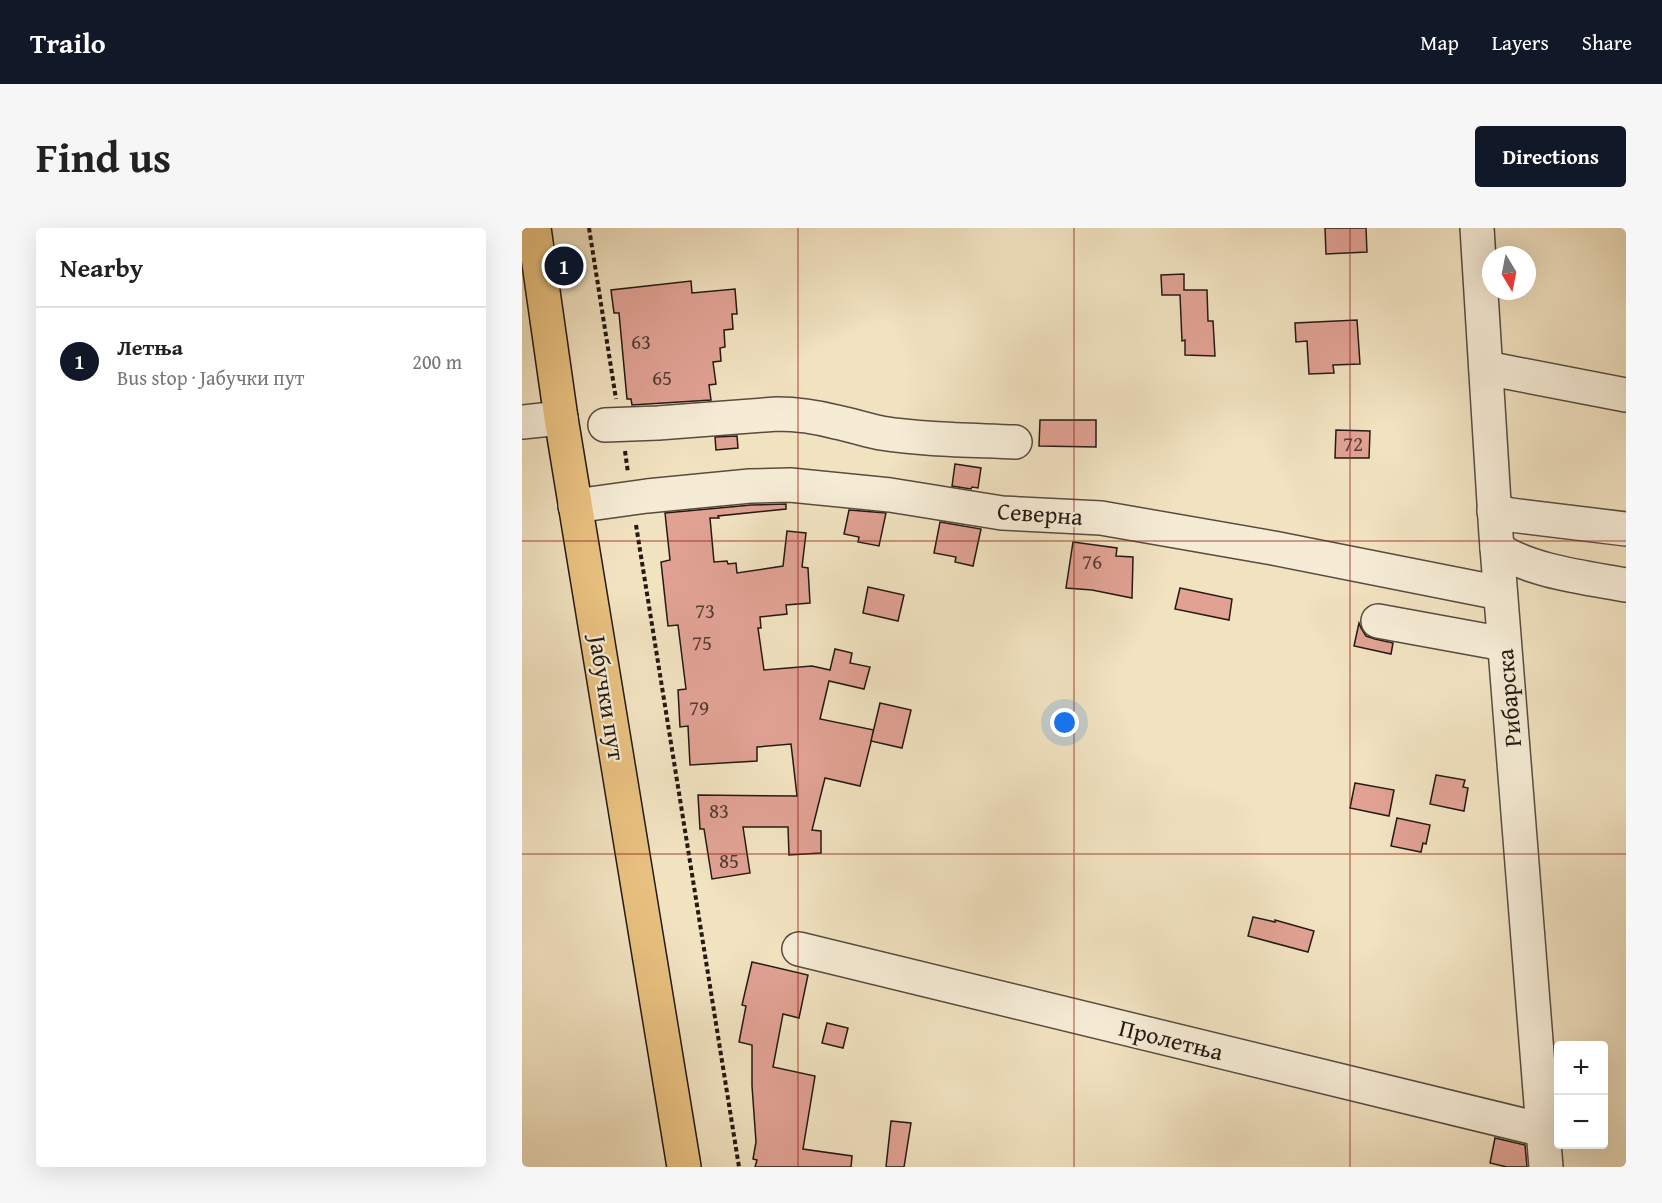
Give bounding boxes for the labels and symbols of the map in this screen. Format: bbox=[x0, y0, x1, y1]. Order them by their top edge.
pin: 1 bbox=[544, 243, 584, 288]
north arrow bbox=[1482, 246, 1536, 300]
house number: 63 bbox=[631, 326, 651, 357]
house number: 65 bbox=[652, 362, 672, 393]
house number: 72 bbox=[1343, 428, 1363, 459]
street label: Северна bbox=[996, 493, 1085, 534]
house number: 76 bbox=[1082, 546, 1102, 577]
house number: 73 bbox=[695, 595, 715, 626]
house number: 75 bbox=[692, 627, 712, 658]
street label: Јабучки пут bbox=[580, 630, 635, 763]
street label: Рибарска bbox=[1487, 647, 1530, 749]
house number: 79 bbox=[689, 692, 709, 723]
your location bbox=[1050, 708, 1079, 737]
house number: 83 bbox=[709, 795, 729, 826]
house number: 85 bbox=[719, 845, 739, 876]
street label: Пролетња bbox=[1115, 1010, 1227, 1069]

